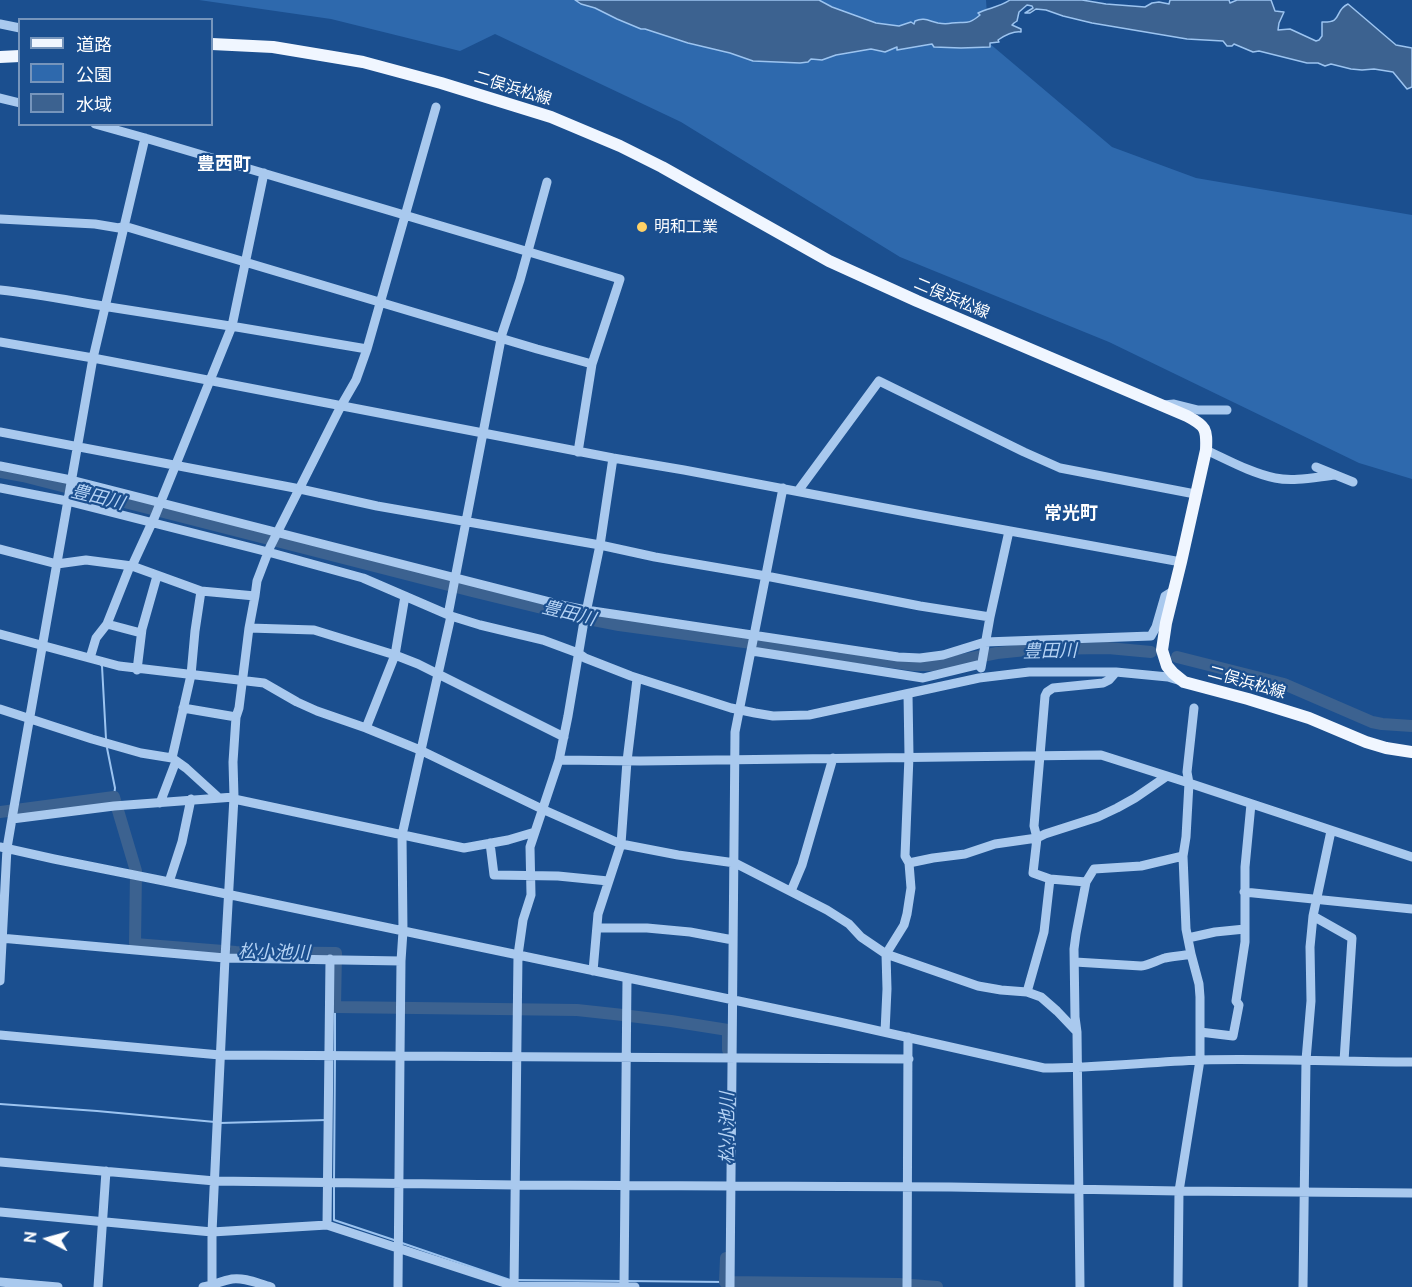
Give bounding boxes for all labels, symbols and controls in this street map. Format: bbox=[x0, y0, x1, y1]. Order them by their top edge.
legend bbox=[18, 18, 213, 126]
text: 道路 bbox=[76, 34, 112, 54]
text: 公園 bbox=[76, 64, 112, 84]
street label: 二俣浜松線 bbox=[472, 67, 554, 109]
text: 水域 bbox=[76, 94, 112, 114]
district label: 豊西町 bbox=[197, 153, 251, 175]
place label: 明和工業 bbox=[654, 217, 718, 237]
marker: 明和工業 bbox=[635, 220, 649, 234]
street label: 二俣浜松線 bbox=[911, 274, 993, 322]
water label: 豊田川 bbox=[69, 480, 127, 514]
district label: 常光町 bbox=[1044, 502, 1098, 524]
water label: 豊田川 bbox=[540, 596, 598, 630]
water label: 豊田川 bbox=[1023, 640, 1077, 662]
street label: 二俣浜松線 bbox=[1206, 662, 1288, 702]
water label: 松小池川 bbox=[238, 941, 310, 963]
water label: 松小池川 bbox=[716, 1092, 738, 1164]
north arrow bbox=[18, 1209, 78, 1269]
text: N bbox=[21, 1230, 40, 1244]

